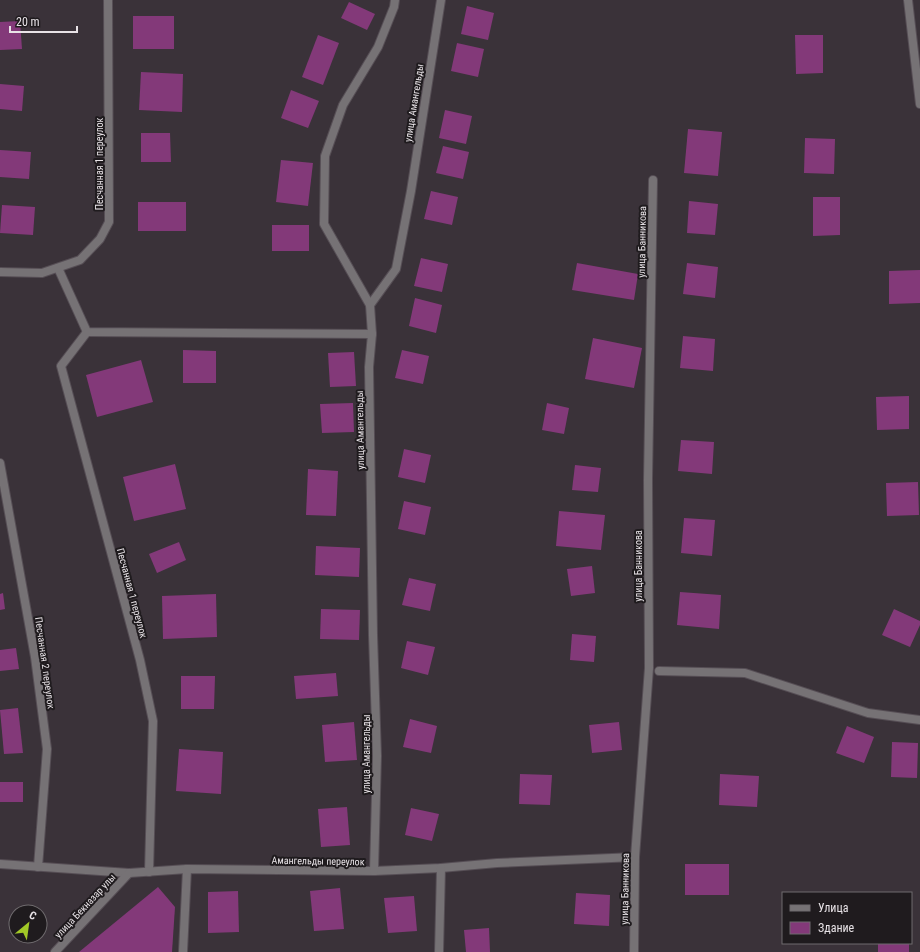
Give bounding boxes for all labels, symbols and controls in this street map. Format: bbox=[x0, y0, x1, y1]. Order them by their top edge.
scale bar bbox=[10, 8, 77, 34]
text: 20 m bbox=[16, 15, 40, 29]
street label: улица Амангельды bbox=[402, 63, 426, 143]
street label: Песчанная 1 переулок bbox=[94, 117, 105, 210]
street label: улица Банникова bbox=[636, 206, 648, 278]
street label: улица Амангельды bbox=[354, 390, 366, 470]
street label: улица Банникова bbox=[633, 530, 644, 602]
street label: Песчанная 1 переулок bbox=[115, 547, 149, 639]
street label: Песчанная 2 переулок bbox=[33, 616, 57, 710]
street label: улица Амангельды bbox=[361, 715, 372, 793]
street label: улица Банникова bbox=[619, 853, 631, 925]
street label: Амангельды переулок bbox=[271, 855, 365, 867]
street label: улица Бекназар улы bbox=[52, 872, 118, 940]
legend bbox=[782, 892, 912, 944]
text: Улица bbox=[818, 901, 849, 915]
north arrow bbox=[8, 904, 48, 944]
text: С bbox=[27, 908, 39, 923]
text: Здание bbox=[818, 921, 855, 935]

